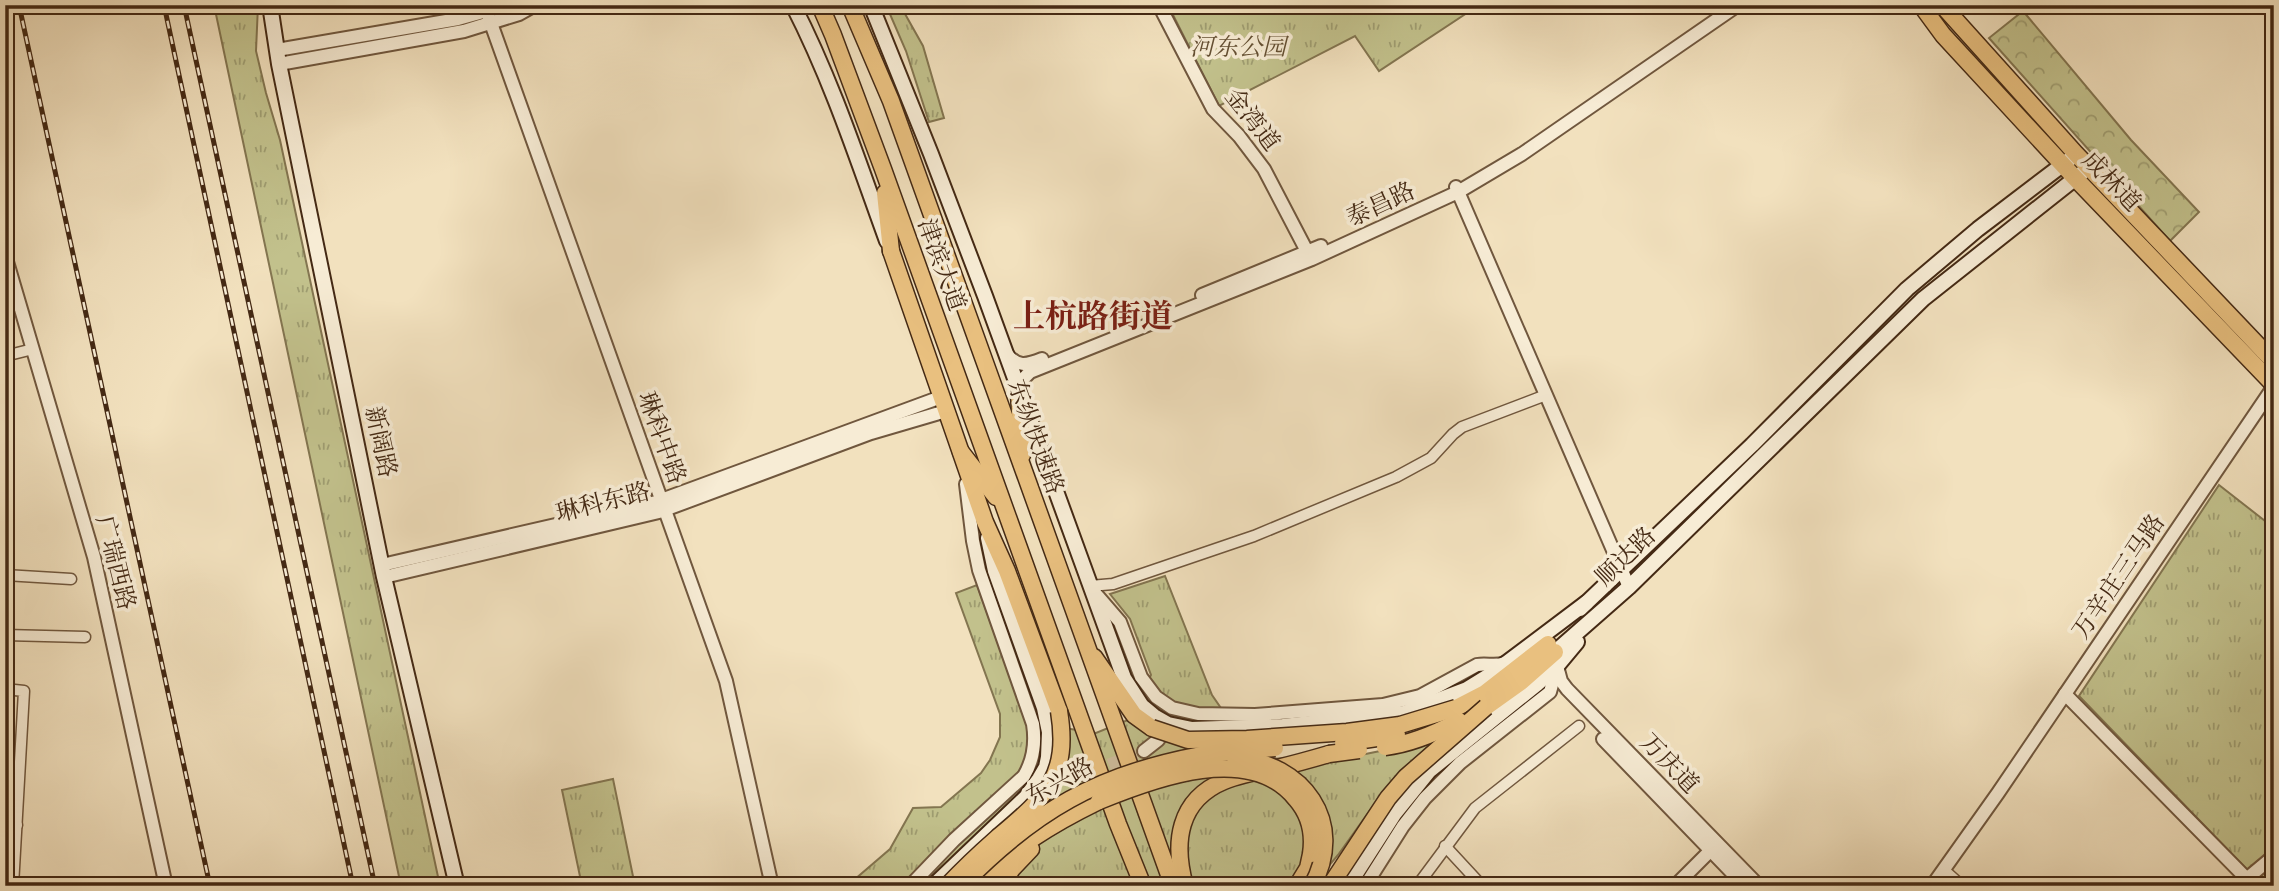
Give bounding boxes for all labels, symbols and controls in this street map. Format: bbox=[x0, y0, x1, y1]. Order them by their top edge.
park label: 河东公园 bbox=[1190, 33, 1290, 63]
street label: 金湾道 bbox=[1218, 82, 1286, 158]
street label: 成林道 bbox=[2075, 146, 2147, 218]
street label: 泰昌路 bbox=[1342, 176, 1420, 234]
street label: 津滨大道 bbox=[910, 215, 972, 315]
district label: 上杭路街道 bbox=[1013, 297, 1173, 337]
street label: 东纵快速路 bbox=[1000, 375, 1070, 499]
street label: 琳科中路 bbox=[630, 388, 692, 488]
street label: 新阔路 bbox=[358, 404, 402, 480]
street label: 琳科东路 bbox=[553, 477, 653, 529]
street label: 万辛庄三马路 bbox=[2066, 509, 2172, 645]
street label: 广瑞西路 bbox=[89, 513, 141, 613]
street label: 顺达路 bbox=[1590, 521, 1662, 593]
street label: 万庆道 bbox=[1633, 728, 1705, 800]
street label: 东兴路 bbox=[1021, 751, 1099, 813]

